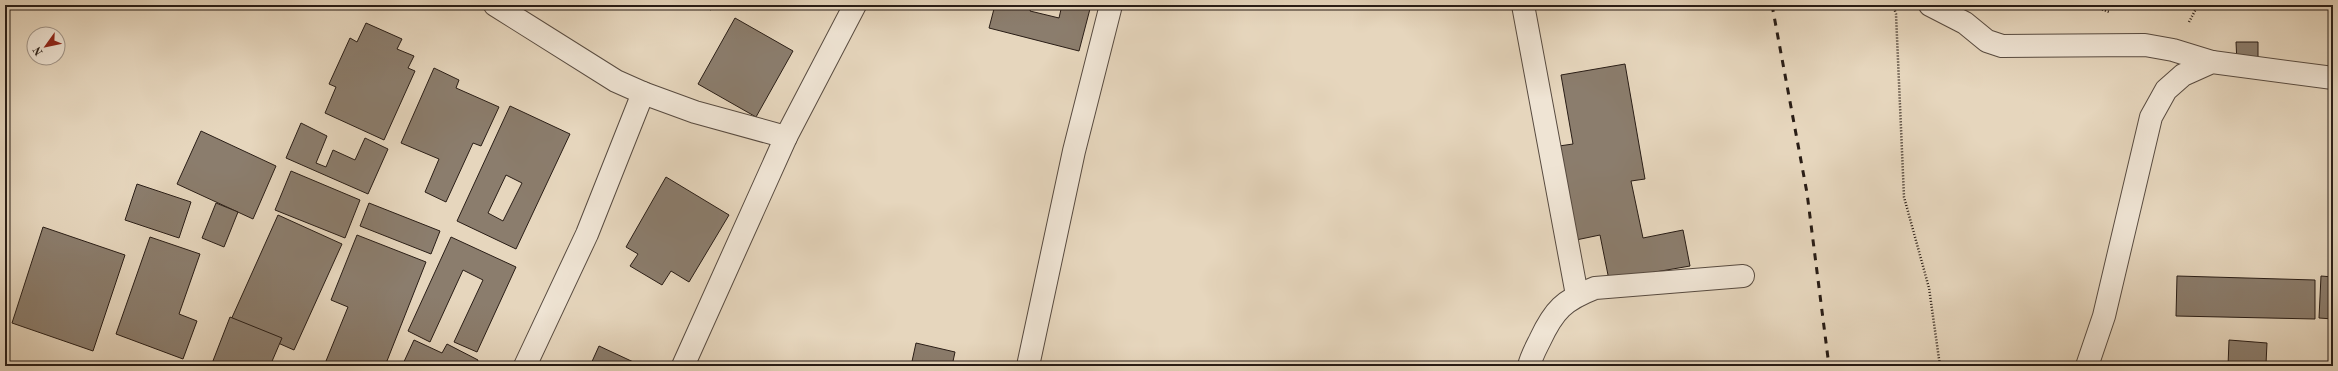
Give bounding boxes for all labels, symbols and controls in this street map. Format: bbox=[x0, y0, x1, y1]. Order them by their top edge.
north arrow bbox=[26, 26, 66, 66]
text: N bbox=[32, 44, 46, 57]

